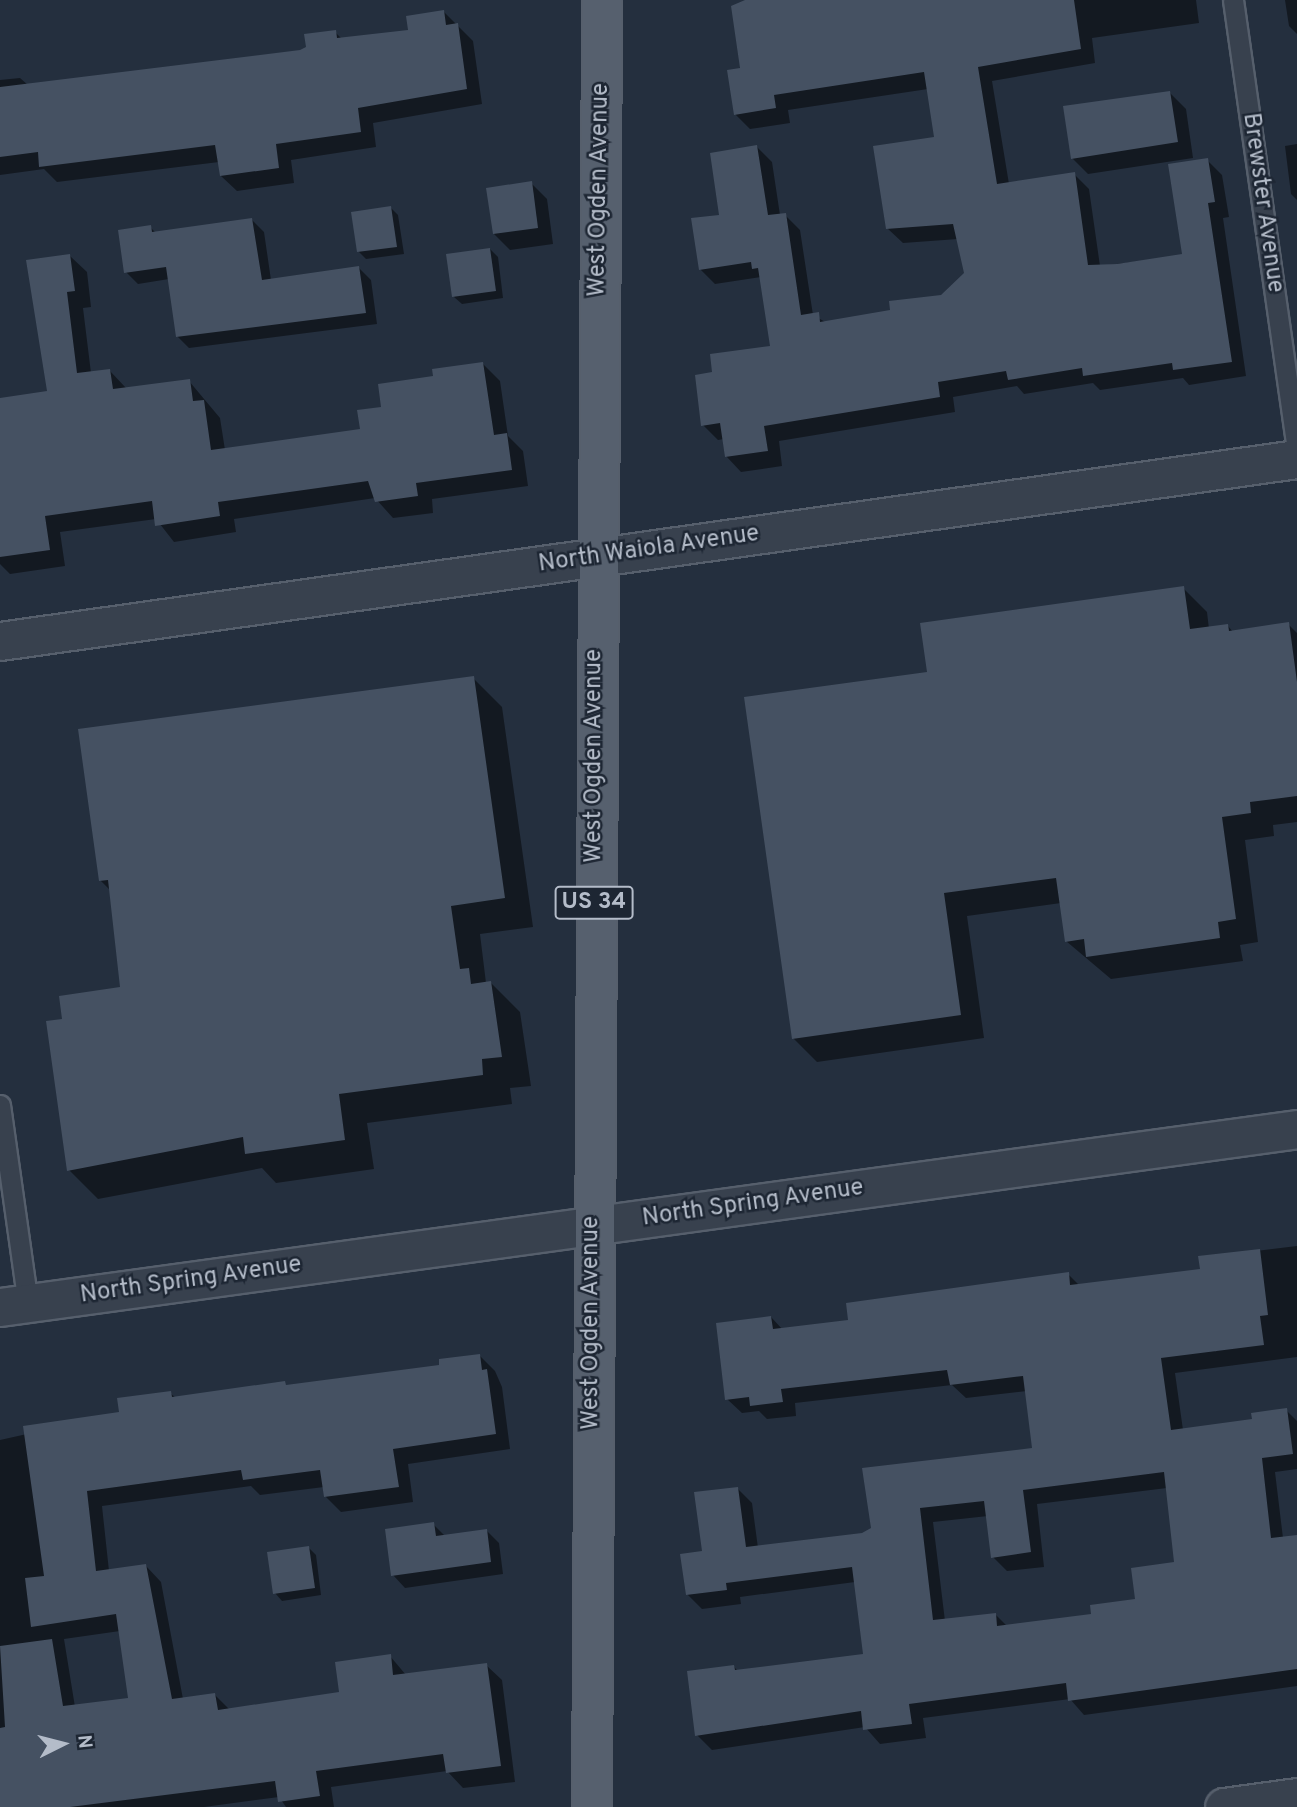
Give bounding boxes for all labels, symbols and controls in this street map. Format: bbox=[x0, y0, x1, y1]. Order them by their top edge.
street label: West Ogden Avenue bbox=[584, 82, 616, 298]
street label: Brewster Avenue bbox=[1235, 111, 1289, 295]
street label: North Waiola Avenue bbox=[536, 520, 762, 580]
street label: West Ogden Avenue bbox=[581, 649, 609, 863]
road number: US 34 bbox=[554, 884, 634, 922]
street label: North Spring Avenue bbox=[640, 1174, 866, 1234]
street label: West Ogden Avenue bbox=[578, 1216, 606, 1430]
street label: North Spring Avenue bbox=[78, 1251, 304, 1311]
north arrow bbox=[28, 1709, 98, 1779]
text: N bbox=[71, 1734, 97, 1750]

